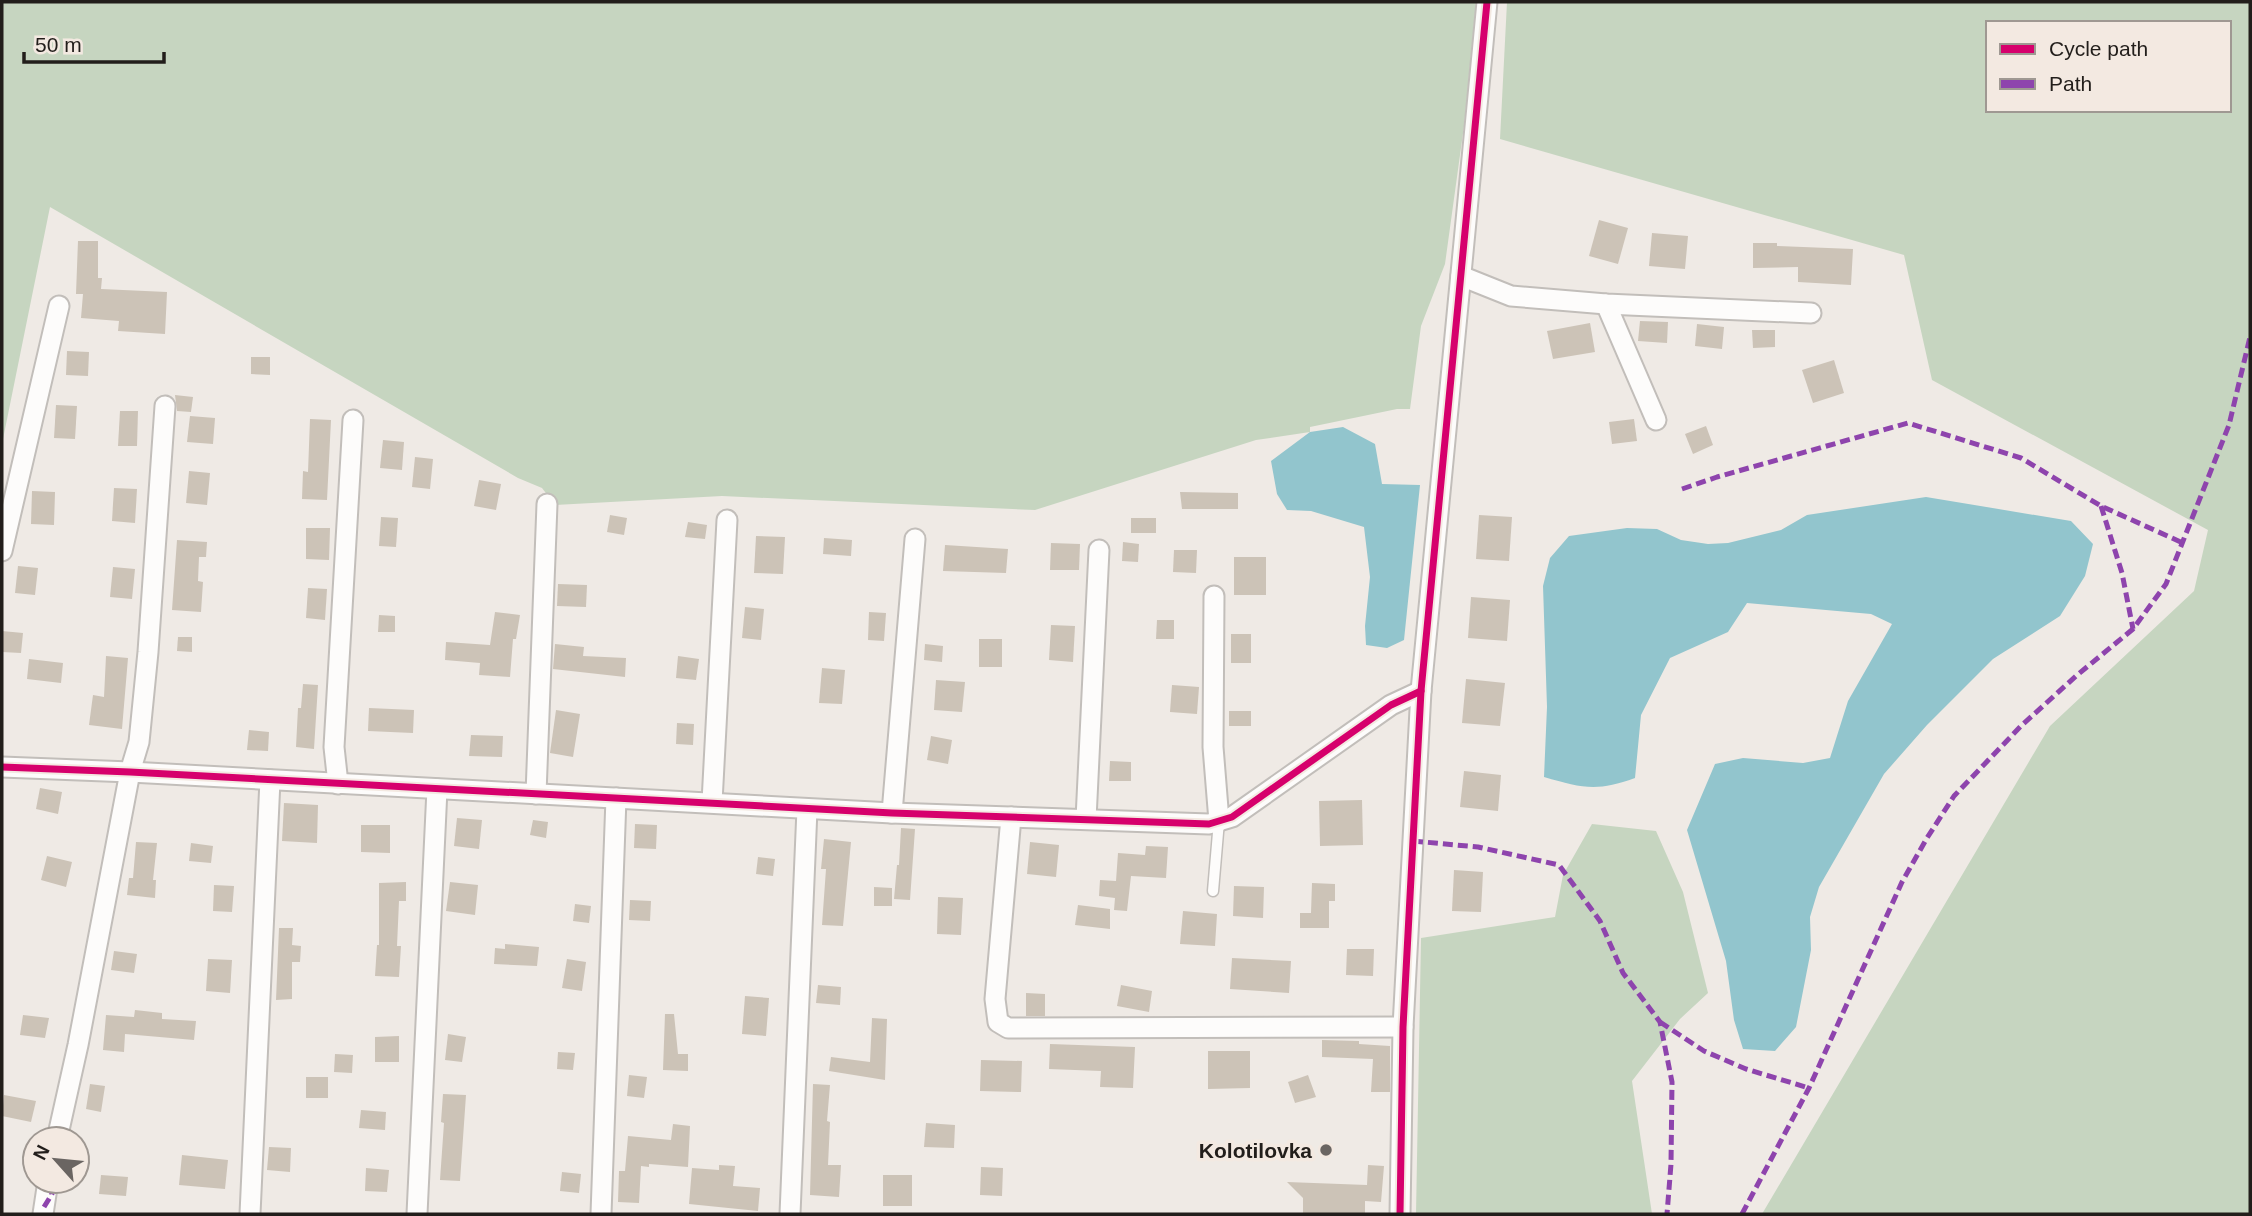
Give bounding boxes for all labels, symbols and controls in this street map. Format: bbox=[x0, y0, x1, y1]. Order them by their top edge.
scale bar bbox=[24, 21, 164, 65]
legend bbox=[1986, 21, 2231, 112]
text: 50 m bbox=[35, 33, 82, 56]
text: Cycle path bbox=[2049, 37, 2148, 60]
text: Path bbox=[2049, 72, 2092, 95]
north arrow bbox=[21, 1125, 91, 1195]
place label: Kolotilovka bbox=[1199, 1139, 1312, 1162]
text: N bbox=[29, 1142, 54, 1163]
marker: Kolotilovka bbox=[1318, 1142, 1334, 1158]

